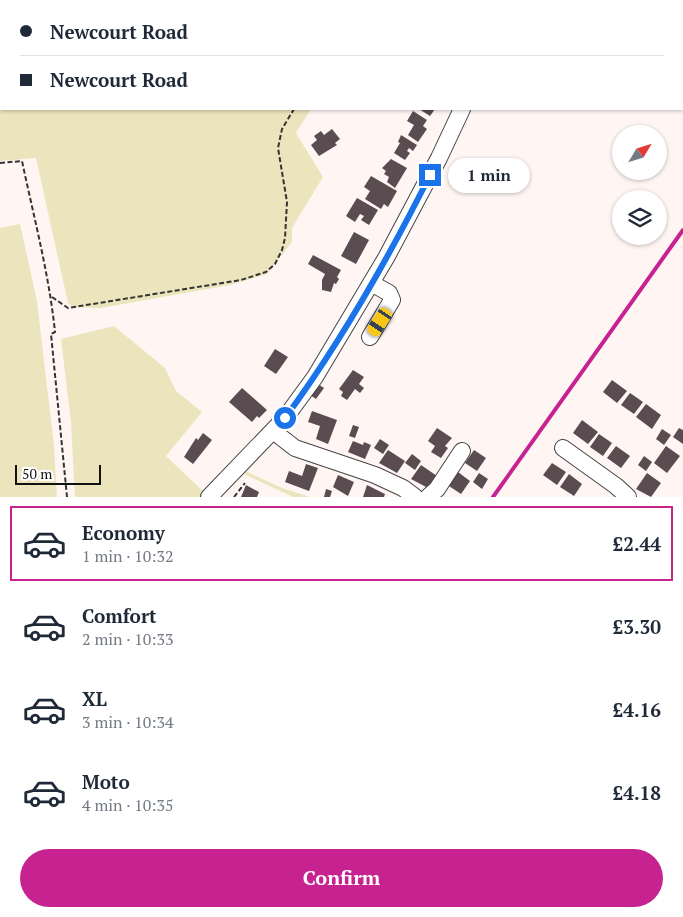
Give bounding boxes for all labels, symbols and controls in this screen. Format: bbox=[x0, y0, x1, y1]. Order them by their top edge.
text: Newcourt Road bbox=[50, 19, 188, 44]
text: Newcourt Road bbox=[50, 67, 188, 92]
north arrow bbox=[612, 125, 668, 180]
map controls bbox=[612, 125, 667, 245]
callout: 1 min bbox=[448, 158, 530, 192]
route end bbox=[419, 164, 441, 186]
text: 1 min bbox=[467, 164, 511, 186]
button: layers bbox=[612, 190, 667, 245]
car bbox=[365, 305, 394, 339]
route start bbox=[274, 407, 296, 429]
scale bar bbox=[15, 462, 101, 485]
text: 50 m bbox=[22, 464, 52, 483]
text: Economy bbox=[82, 520, 165, 545]
icon: car bbox=[22, 521, 67, 566]
text: £2.44 bbox=[612, 531, 661, 556]
text: 1 min · 10:32 bbox=[82, 545, 174, 567]
text: Comfort bbox=[82, 603, 157, 628]
icon: car bbox=[22, 604, 67, 649]
text: £3.30 bbox=[612, 614, 661, 639]
text: 2 min · 10:33 bbox=[82, 628, 174, 650]
text: XL bbox=[82, 686, 107, 711]
icon: car bbox=[22, 687, 67, 732]
text: £4.16 bbox=[612, 697, 661, 722]
text: 3 min · 10:34 bbox=[82, 711, 174, 733]
text: Moto bbox=[82, 769, 130, 794]
icon: car bbox=[22, 770, 67, 815]
text: £4.18 bbox=[612, 780, 661, 805]
text: 4 min · 10:35 bbox=[82, 794, 174, 816]
button: Confirm bbox=[20, 849, 663, 907]

